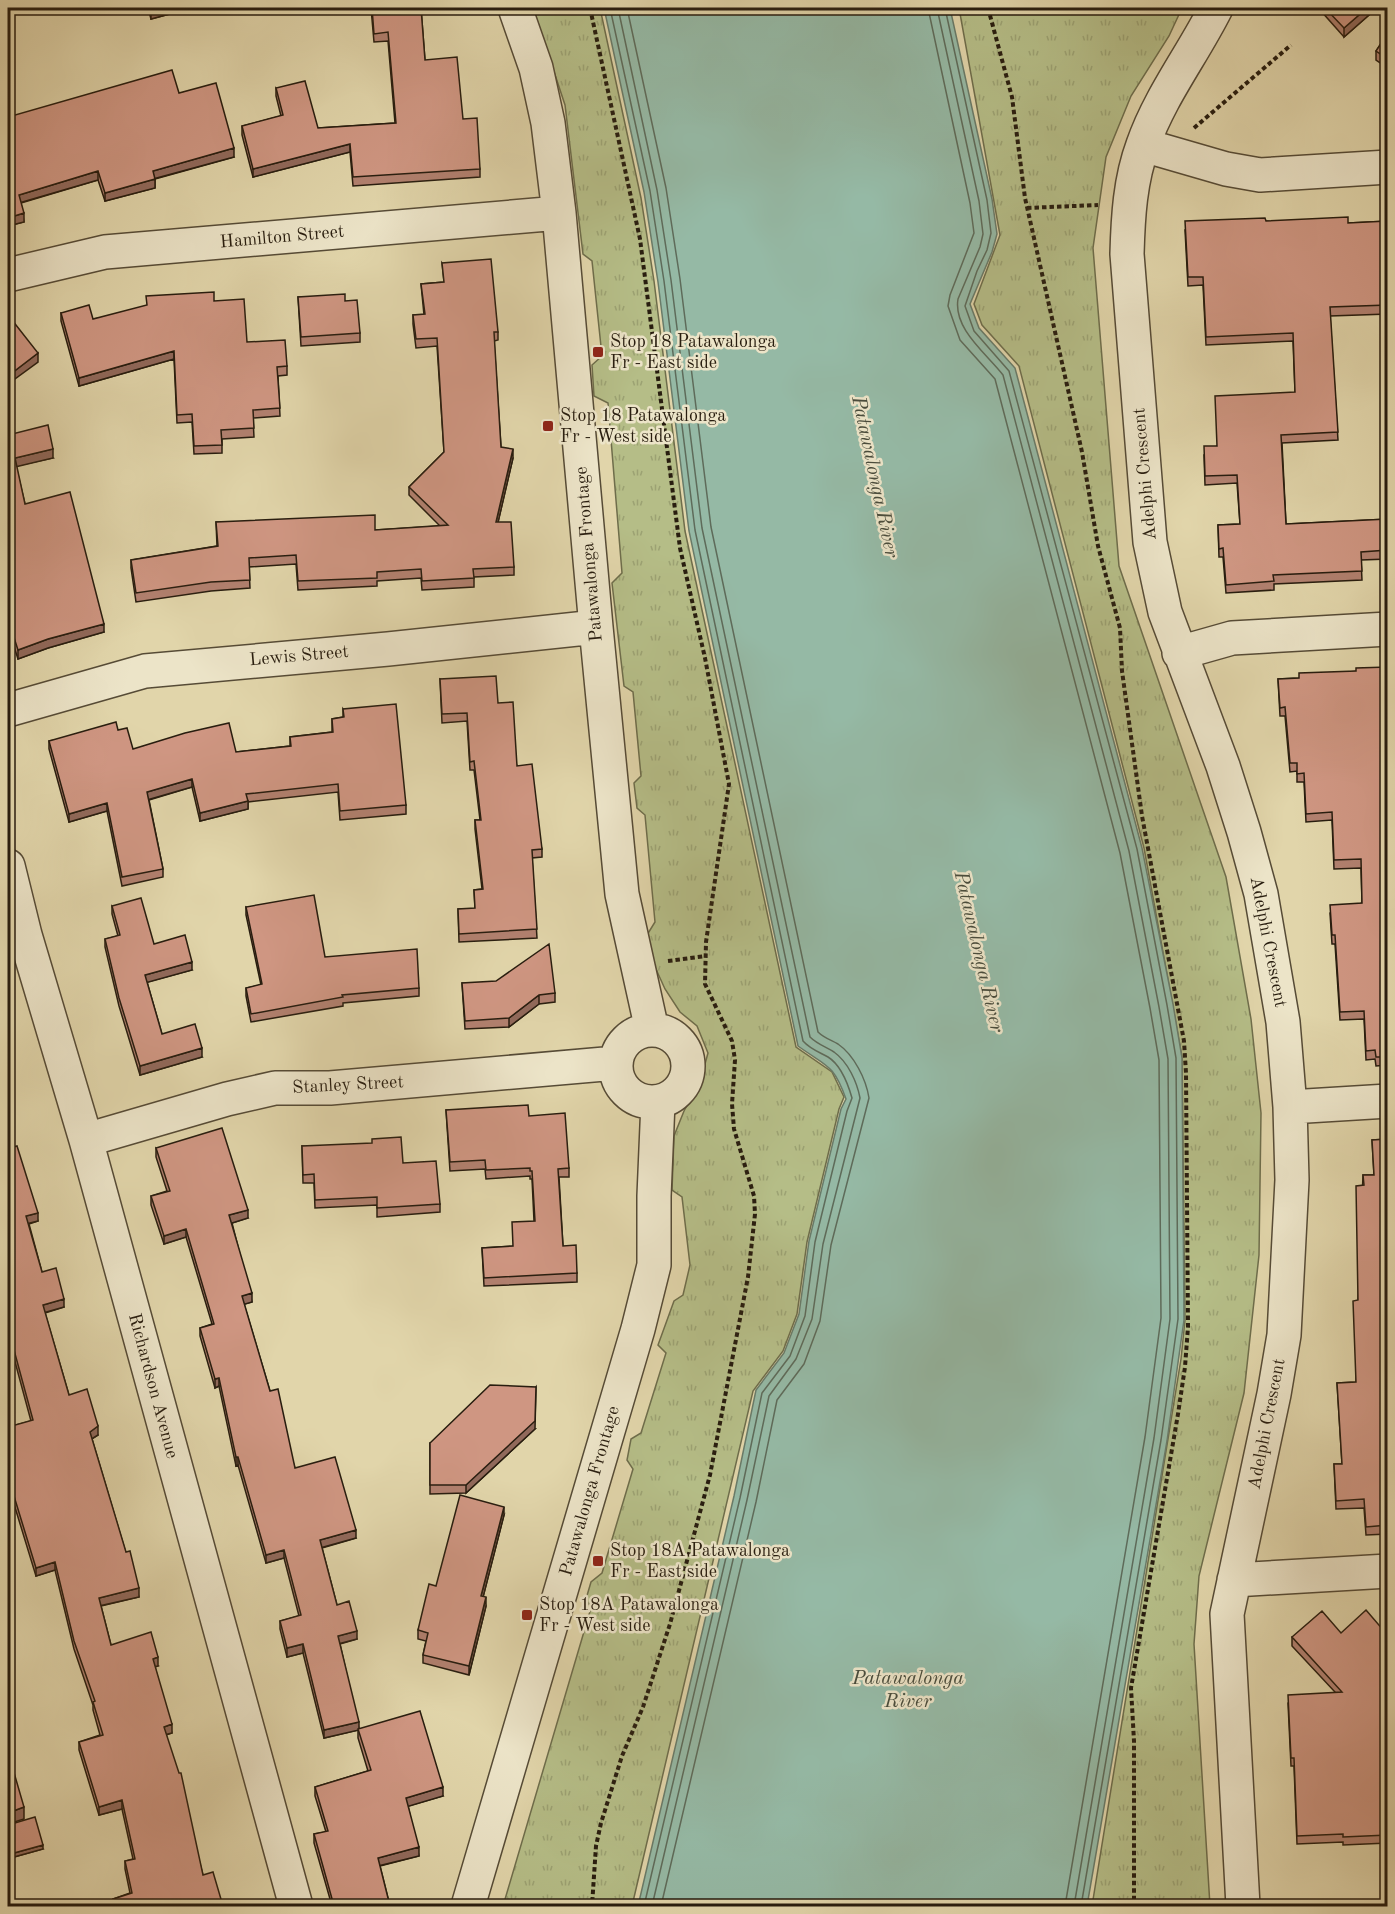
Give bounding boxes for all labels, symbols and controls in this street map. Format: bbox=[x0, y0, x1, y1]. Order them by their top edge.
street label: Hamilton Street bbox=[219, 223, 345, 251]
place label: Stop 18 Patawalonga Fr - East side bbox=[610, 333, 776, 372]
marker: Stop 18 Patawalonga Fr - East side bbox=[591, 345, 605, 359]
water label: Patawalonga River bbox=[847, 393, 901, 560]
place label: Stop 18 Patawalonga Fr - West side bbox=[560, 407, 726, 446]
street label: Adelphi Crescent bbox=[1130, 407, 1160, 541]
marker: Stop 18 Patawalonga Fr - West side bbox=[541, 419, 555, 433]
street label: Patawalonga Frontage bbox=[572, 466, 606, 642]
street label: Lewis Street bbox=[249, 643, 349, 669]
water label: Patawalonga River bbox=[949, 868, 1006, 1035]
street label: Adelphi Crescent bbox=[1246, 875, 1290, 1009]
street label: Stanley Street bbox=[292, 1073, 404, 1097]
street label: Richardson Avenue bbox=[125, 1311, 181, 1461]
street label: Adelphi Crescent bbox=[1245, 1357, 1289, 1491]
street label: Patawalonga Frontage bbox=[557, 1404, 623, 1578]
place label: Stop 18A Patawalonga Fr - East side bbox=[610, 1542, 790, 1581]
marker: Stop 18A Patawalonga Fr - East side bbox=[591, 1554, 605, 1568]
place label: Stop 18A Patawalonga Fr - West side bbox=[539, 1596, 719, 1635]
marker: Stop 18A Patawalonga Fr - West side bbox=[520, 1608, 534, 1622]
water label: Patawalonga River bbox=[851, 1669, 964, 1712]

